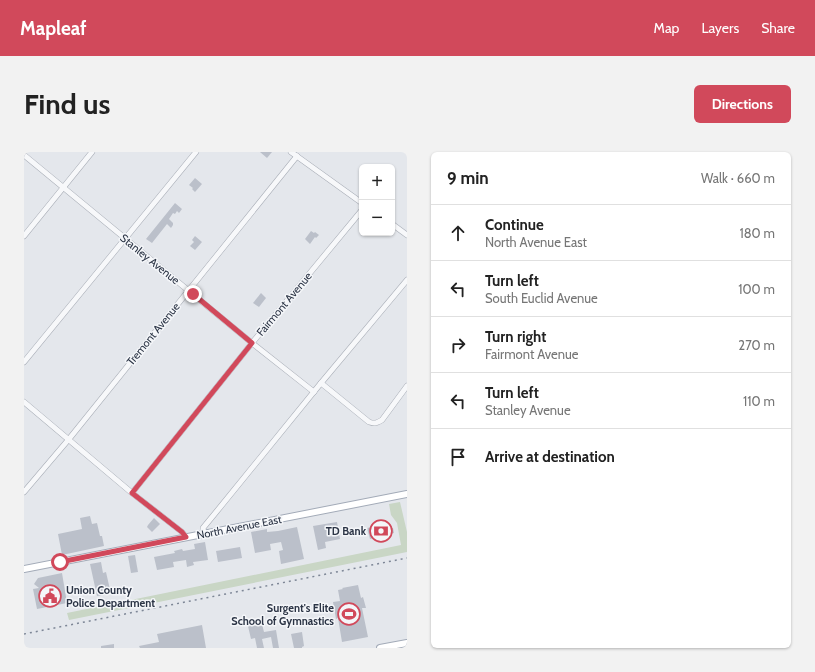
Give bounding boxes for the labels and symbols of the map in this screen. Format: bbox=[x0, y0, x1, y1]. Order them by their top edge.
street label: Stanley Avenue bbox=[117, 231, 183, 287]
street label: Fairmont Avenue bbox=[253, 269, 315, 339]
route end bbox=[184, 285, 202, 303]
street label: Tremont Avenue bbox=[123, 300, 183, 368]
street label: North Avenue East bbox=[195, 512, 283, 542]
bank icon: TD Bank bbox=[368, 518, 394, 544]
place label: TD Bank bbox=[326, 524, 367, 538]
route start bbox=[51, 553, 69, 571]
public building icon: Union County Police Department bbox=[37, 583, 63, 609]
place label: Union County Police Department bbox=[66, 583, 155, 610]
place label: Surgent's Elite School of Gymnastics bbox=[231, 601, 334, 628]
sports icon: Surgent's Elite School of Gymnastics bbox=[336, 601, 362, 627]

